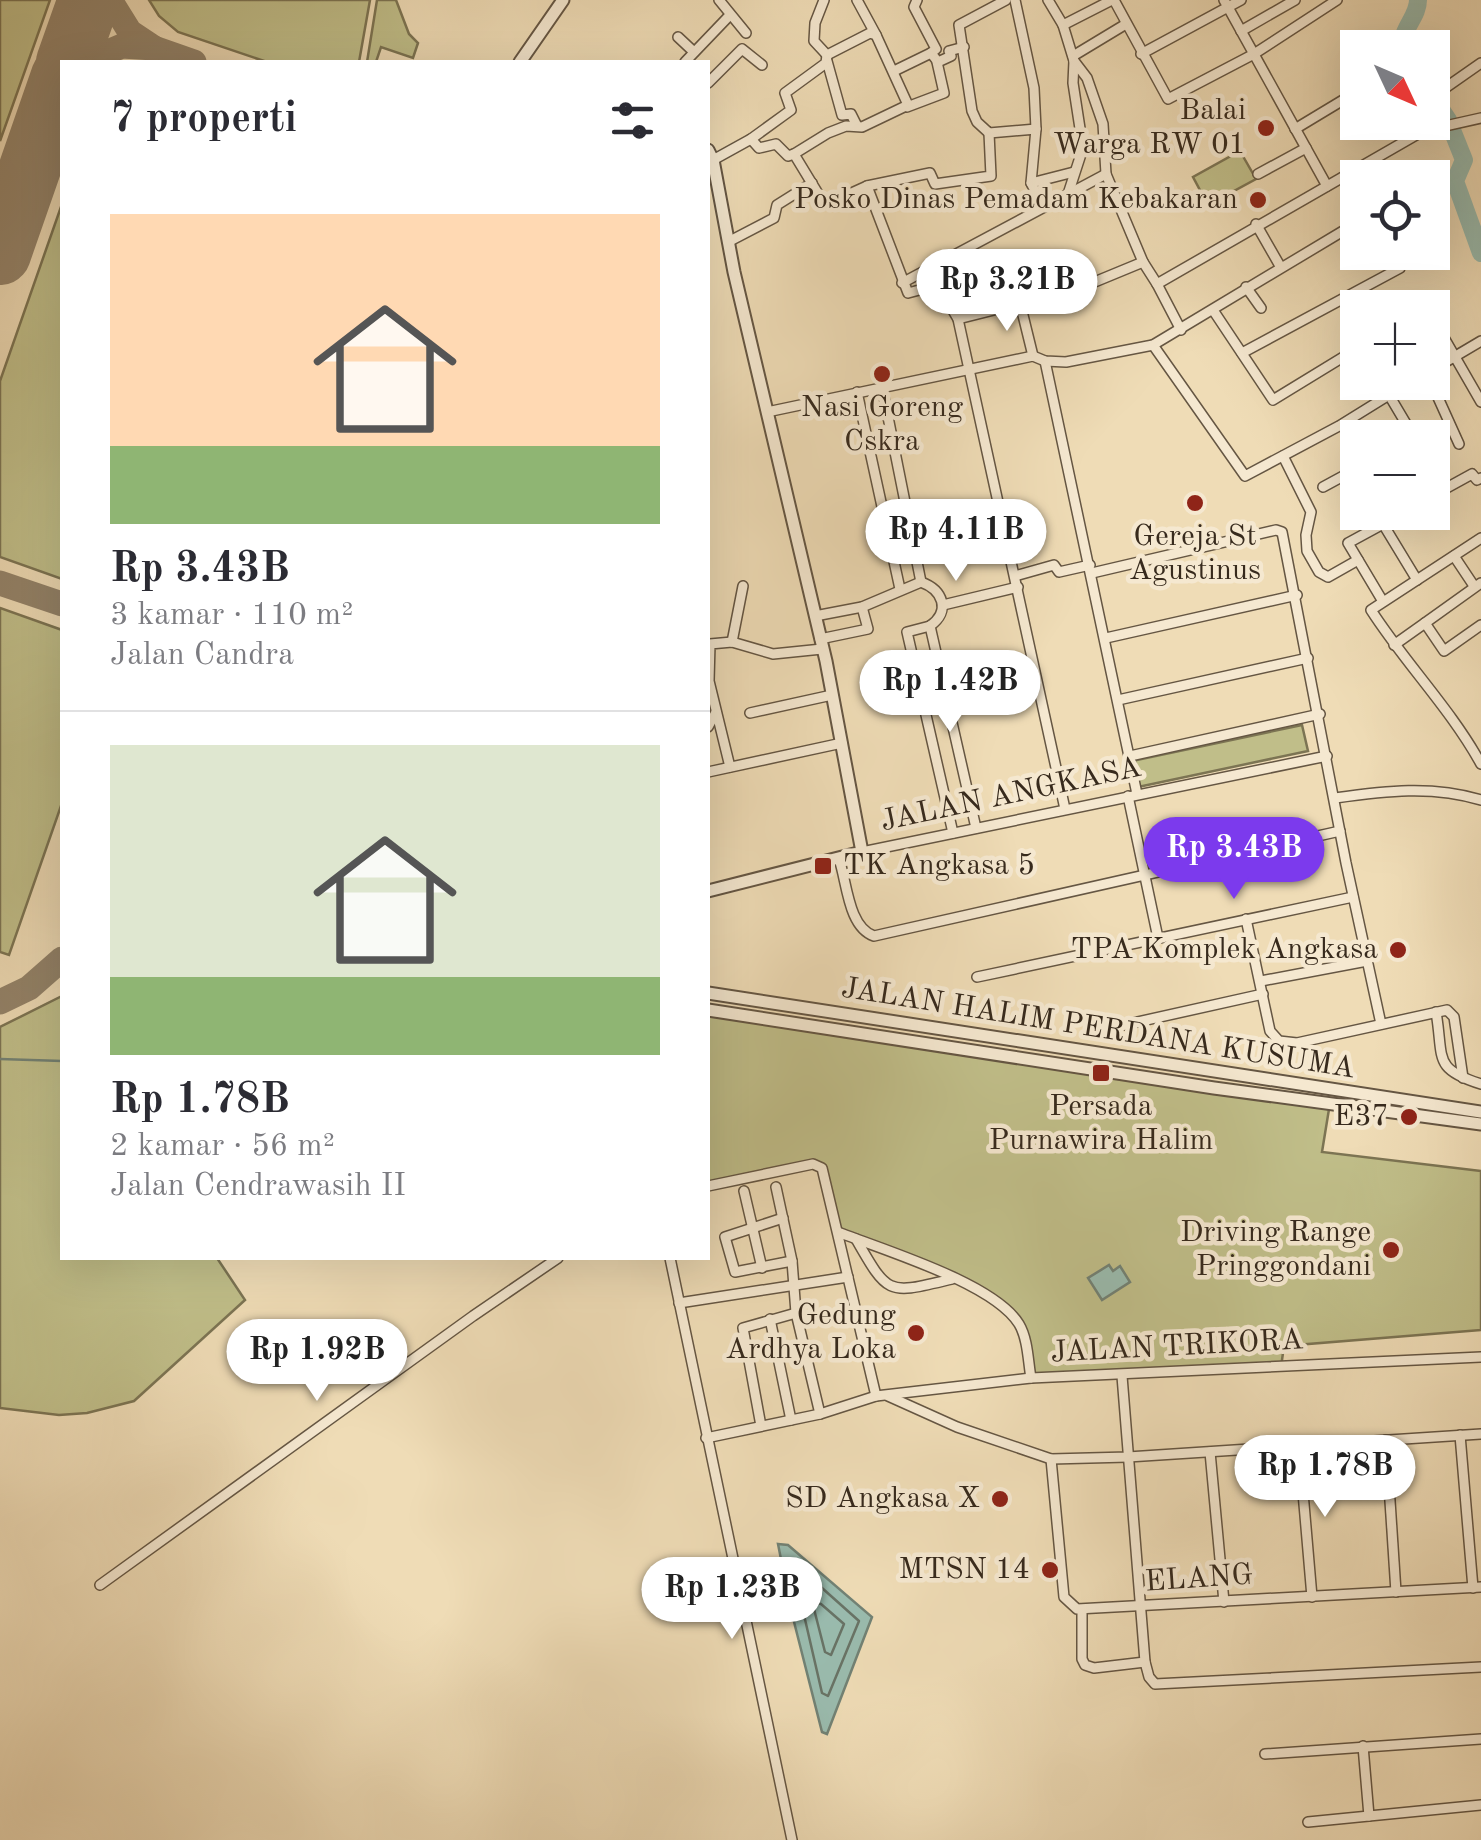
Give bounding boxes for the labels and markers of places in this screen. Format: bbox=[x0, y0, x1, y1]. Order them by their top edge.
place label: Balai Warga RW 01 bbox=[1053, 96, 1246, 160]
marker: Balai Warga RW 01 bbox=[1255, 117, 1277, 139]
place label: Posko Dinas Pemadam Kebakaran bbox=[794, 185, 1238, 215]
marker: Posko Dinas Pemadam Kebakaran bbox=[1247, 189, 1269, 211]
pin: Rp 3.21B bbox=[904, 249, 1110, 334]
marker: Nasi Goreng Cskra bbox=[871, 363, 893, 385]
place label: Nasi Goreng Cskra bbox=[801, 393, 963, 457]
marker: Gereja St Agustinus bbox=[1184, 492, 1206, 514]
pin: Rp 4.11B bbox=[853, 499, 1059, 584]
place label: Gereja St Agustinus bbox=[1129, 522, 1261, 586]
pin: Rp 1.42B bbox=[847, 650, 1053, 735]
pin: Rp 3.43B bbox=[1131, 817, 1337, 902]
place label: TK Angkasa 5 bbox=[843, 851, 1035, 881]
marker: TK Angkasa 5 bbox=[812, 855, 834, 877]
place label: TPA Komplek Angkasa bbox=[1071, 935, 1378, 965]
marker: TPA Komplek Angkasa bbox=[1387, 939, 1409, 961]
marker: Persada Purnawira Halim bbox=[1090, 1062, 1112, 1084]
place label: Persada Purnawira Halim bbox=[989, 1092, 1213, 1156]
place label: E37 bbox=[1334, 1102, 1389, 1132]
marker: E37 bbox=[1398, 1106, 1420, 1128]
place label: Driving Range Pringgondani bbox=[1180, 1218, 1371, 1282]
marker: Driving Range Pringgondani bbox=[1380, 1239, 1402, 1261]
place label: Gedung Ardhya Loka bbox=[725, 1301, 896, 1365]
pin: Rp 1.92B bbox=[214, 1319, 420, 1404]
marker: Gedung Ardhya Loka bbox=[905, 1322, 927, 1344]
pin: Rp 1.78B bbox=[1222, 1435, 1428, 1520]
place label: SD Angkasa X bbox=[785, 1484, 980, 1514]
marker: SD Angkasa X bbox=[989, 1488, 1011, 1510]
place label: MTSN 14 bbox=[899, 1555, 1030, 1585]
pin: Rp 1.23B bbox=[629, 1557, 835, 1642]
marker: MTSN 14 bbox=[1039, 1559, 1061, 1581]

